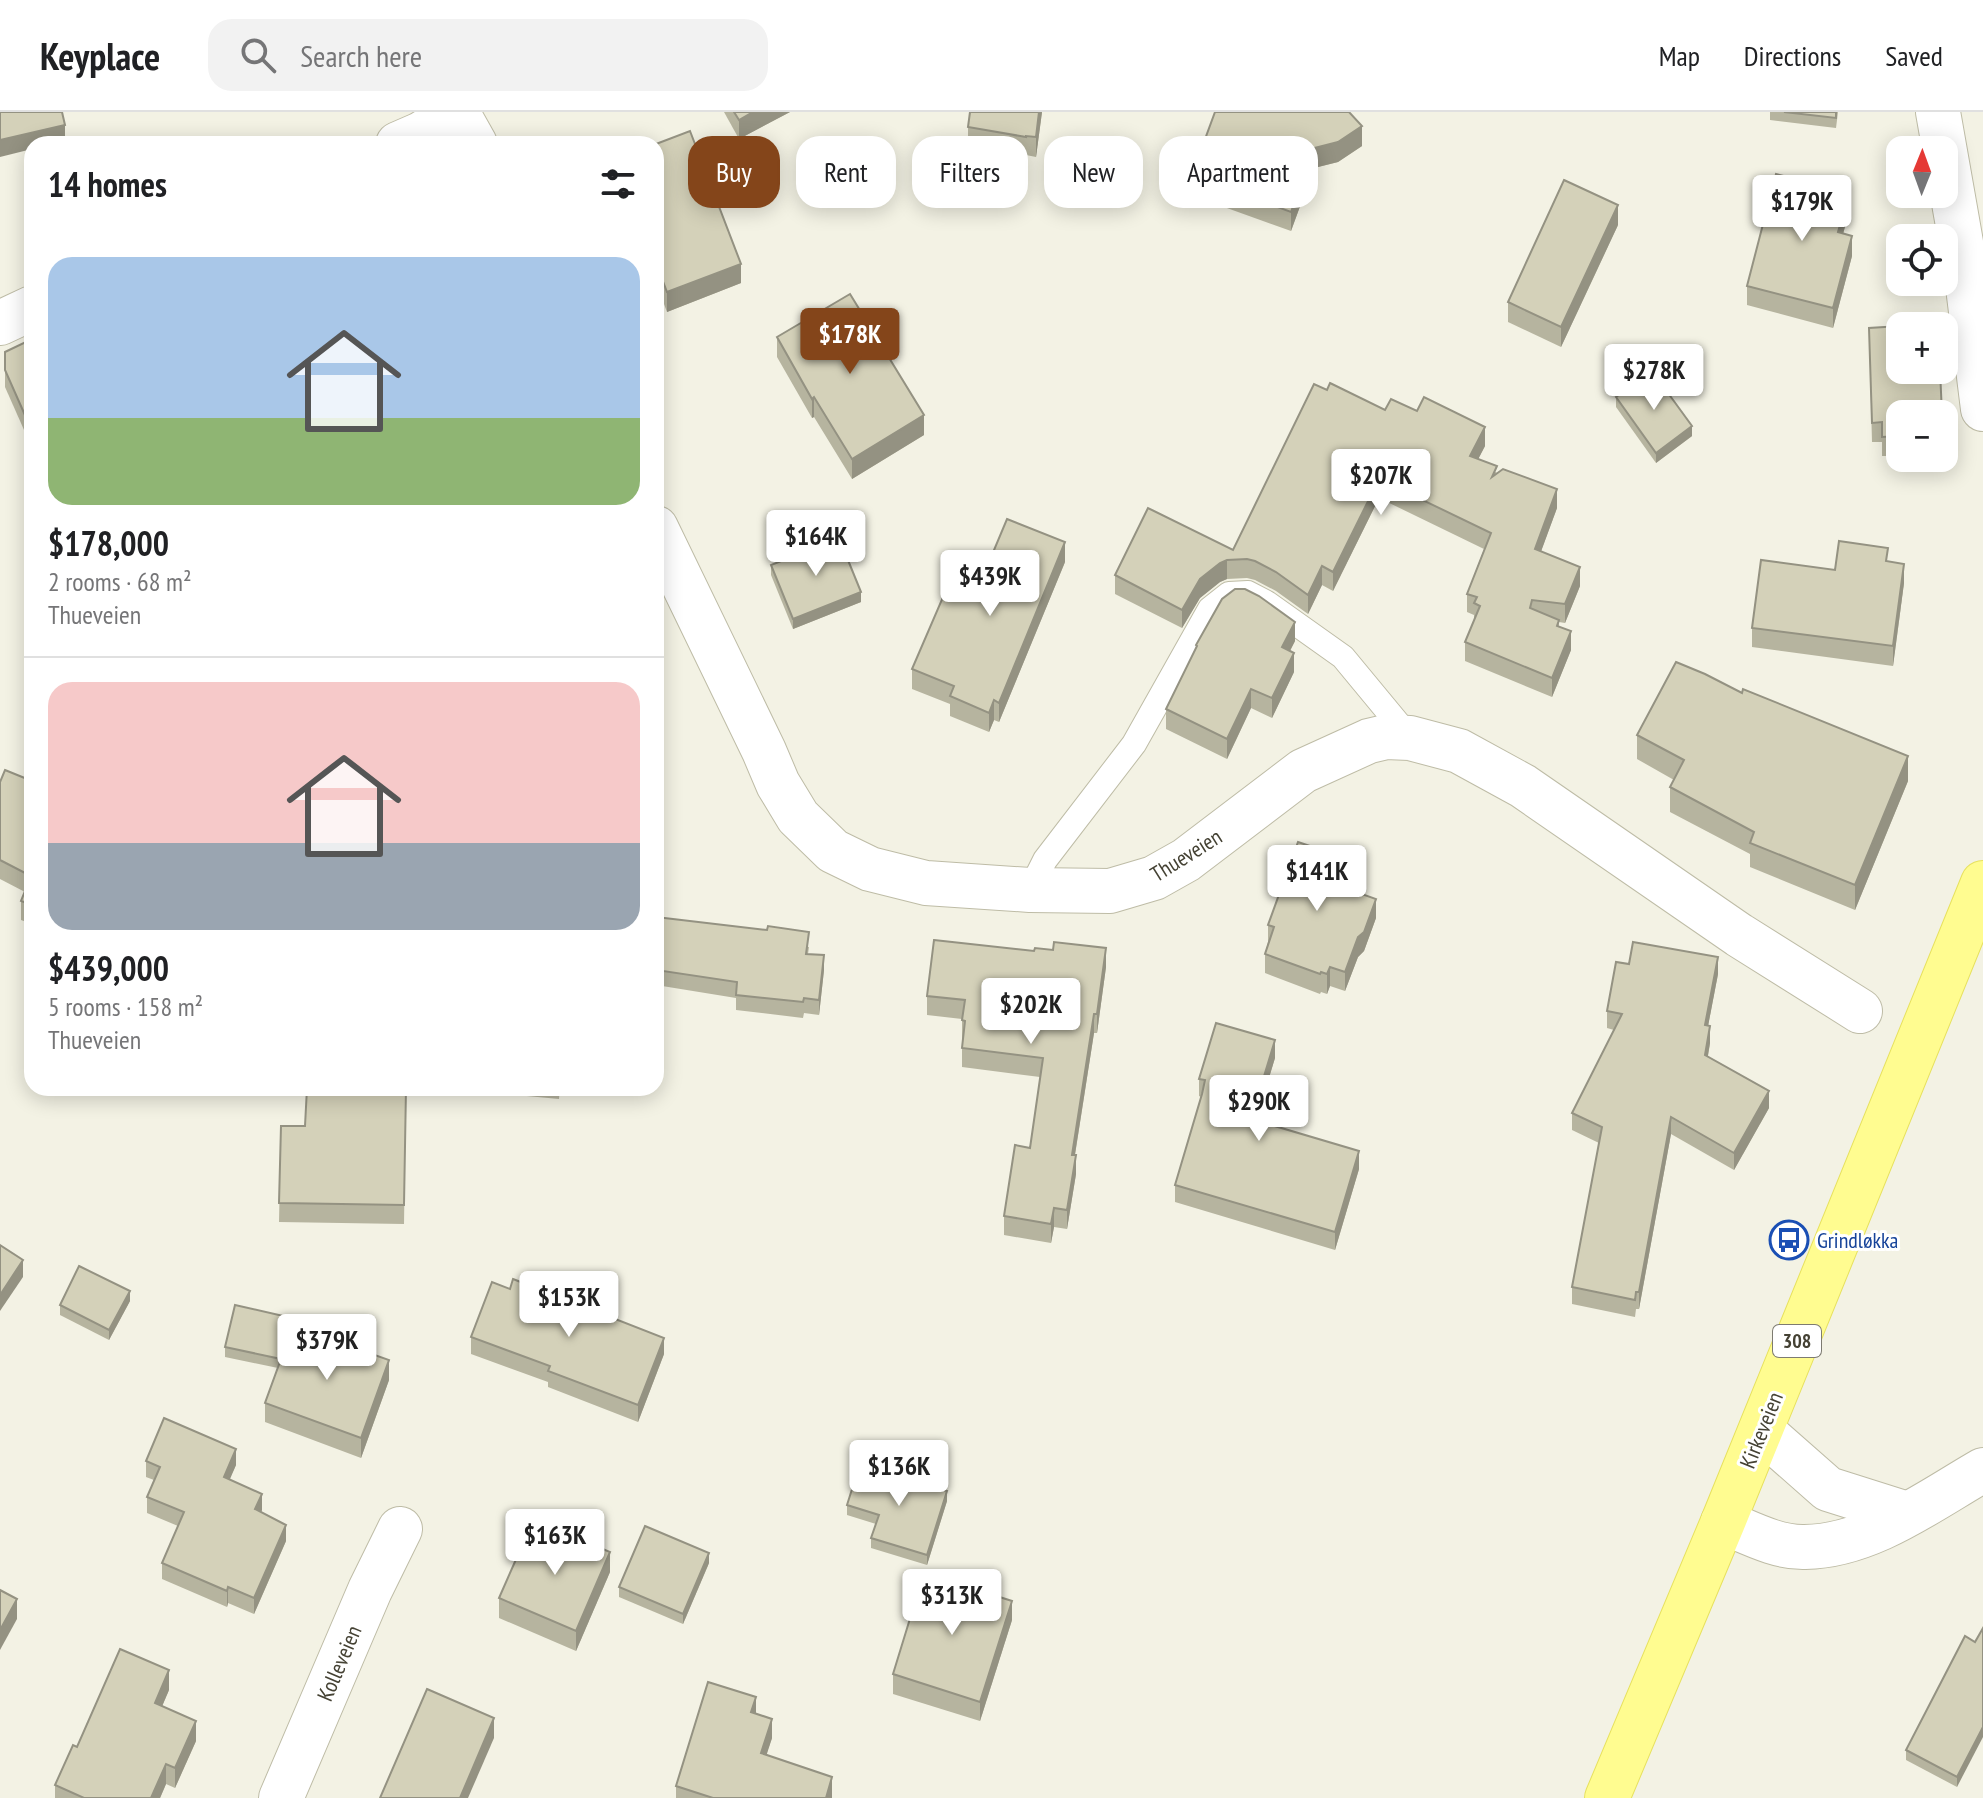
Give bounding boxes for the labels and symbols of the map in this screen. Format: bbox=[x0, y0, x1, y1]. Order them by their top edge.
north arrow bbox=[1886, 136, 1958, 208]
pin: $179K bbox=[1746, 175, 1858, 243]
pin: $178K bbox=[794, 308, 906, 376]
pin: $278K bbox=[1598, 344, 1710, 412]
pin: $207K bbox=[1325, 449, 1437, 517]
pin: $164K bbox=[760, 510, 872, 578]
pin: $439K bbox=[934, 550, 1046, 618]
street label: Thueveien bbox=[1145, 822, 1227, 888]
pin: $141K bbox=[1261, 845, 1373, 913]
pin: $202K bbox=[975, 978, 1087, 1046]
pin: $290K bbox=[1203, 1075, 1315, 1143]
bus stop icon: Grindløkka bbox=[1768, 1219, 1810, 1261]
place label: Grindløkka bbox=[1817, 1226, 1898, 1254]
pin: $153K bbox=[513, 1271, 625, 1339]
pin: $379K bbox=[271, 1314, 383, 1382]
road number: 308 bbox=[1773, 1325, 1821, 1357]
street label: Kirkeveien bbox=[1733, 1388, 1789, 1472]
pin: $136K bbox=[843, 1440, 955, 1508]
pin: $163K bbox=[499, 1509, 611, 1577]
pin: $313K bbox=[896, 1569, 1008, 1637]
street label: Kolleveien bbox=[311, 1621, 367, 1705]

